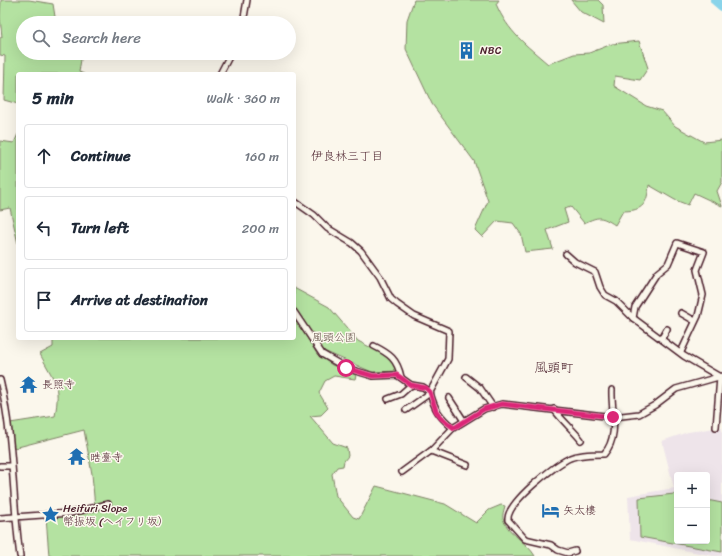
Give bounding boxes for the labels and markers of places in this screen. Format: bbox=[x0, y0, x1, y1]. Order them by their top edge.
building icon: NBC bbox=[457, 40, 477, 60]
place label: NBC bbox=[480, 41, 502, 60]
temple icon: 長照寺 bbox=[19, 374, 39, 394]
place label: 長照寺 bbox=[42, 375, 75, 394]
temple icon: 晧臺寺 bbox=[67, 447, 87, 467]
place label: 晧臺寺 bbox=[90, 448, 123, 467]
place label: Heifuri Slope 幣振坂 (ヘイフリ坂） bbox=[63, 499, 169, 531]
hotel icon: 矢太樓 bbox=[540, 500, 560, 520]
place label: 矢太樓 bbox=[563, 501, 596, 520]
place icon: Heifuri Slope 幣振坂 (ヘイフリ坂） bbox=[40, 504, 60, 524]

